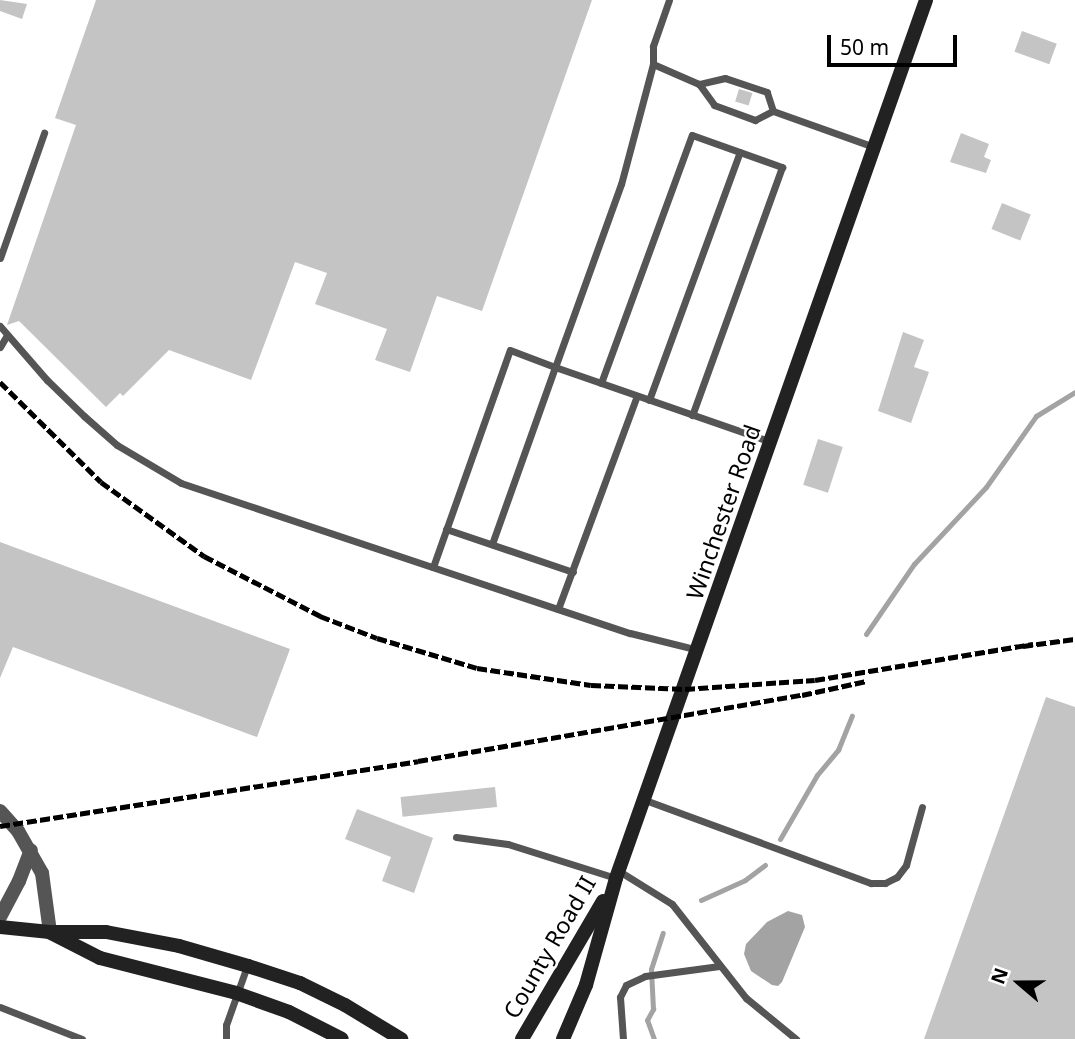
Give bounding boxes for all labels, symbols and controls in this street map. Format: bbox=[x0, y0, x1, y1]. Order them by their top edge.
scale bar bbox=[830, 21, 960, 65]
text: 50 m bbox=[840, 33, 889, 61]
street label: Winchester Road bbox=[680, 421, 766, 603]
street label: County Road II bbox=[497, 871, 601, 1023]
north arrow bbox=[984, 948, 1054, 1018]
text: N bbox=[984, 964, 1014, 988]

